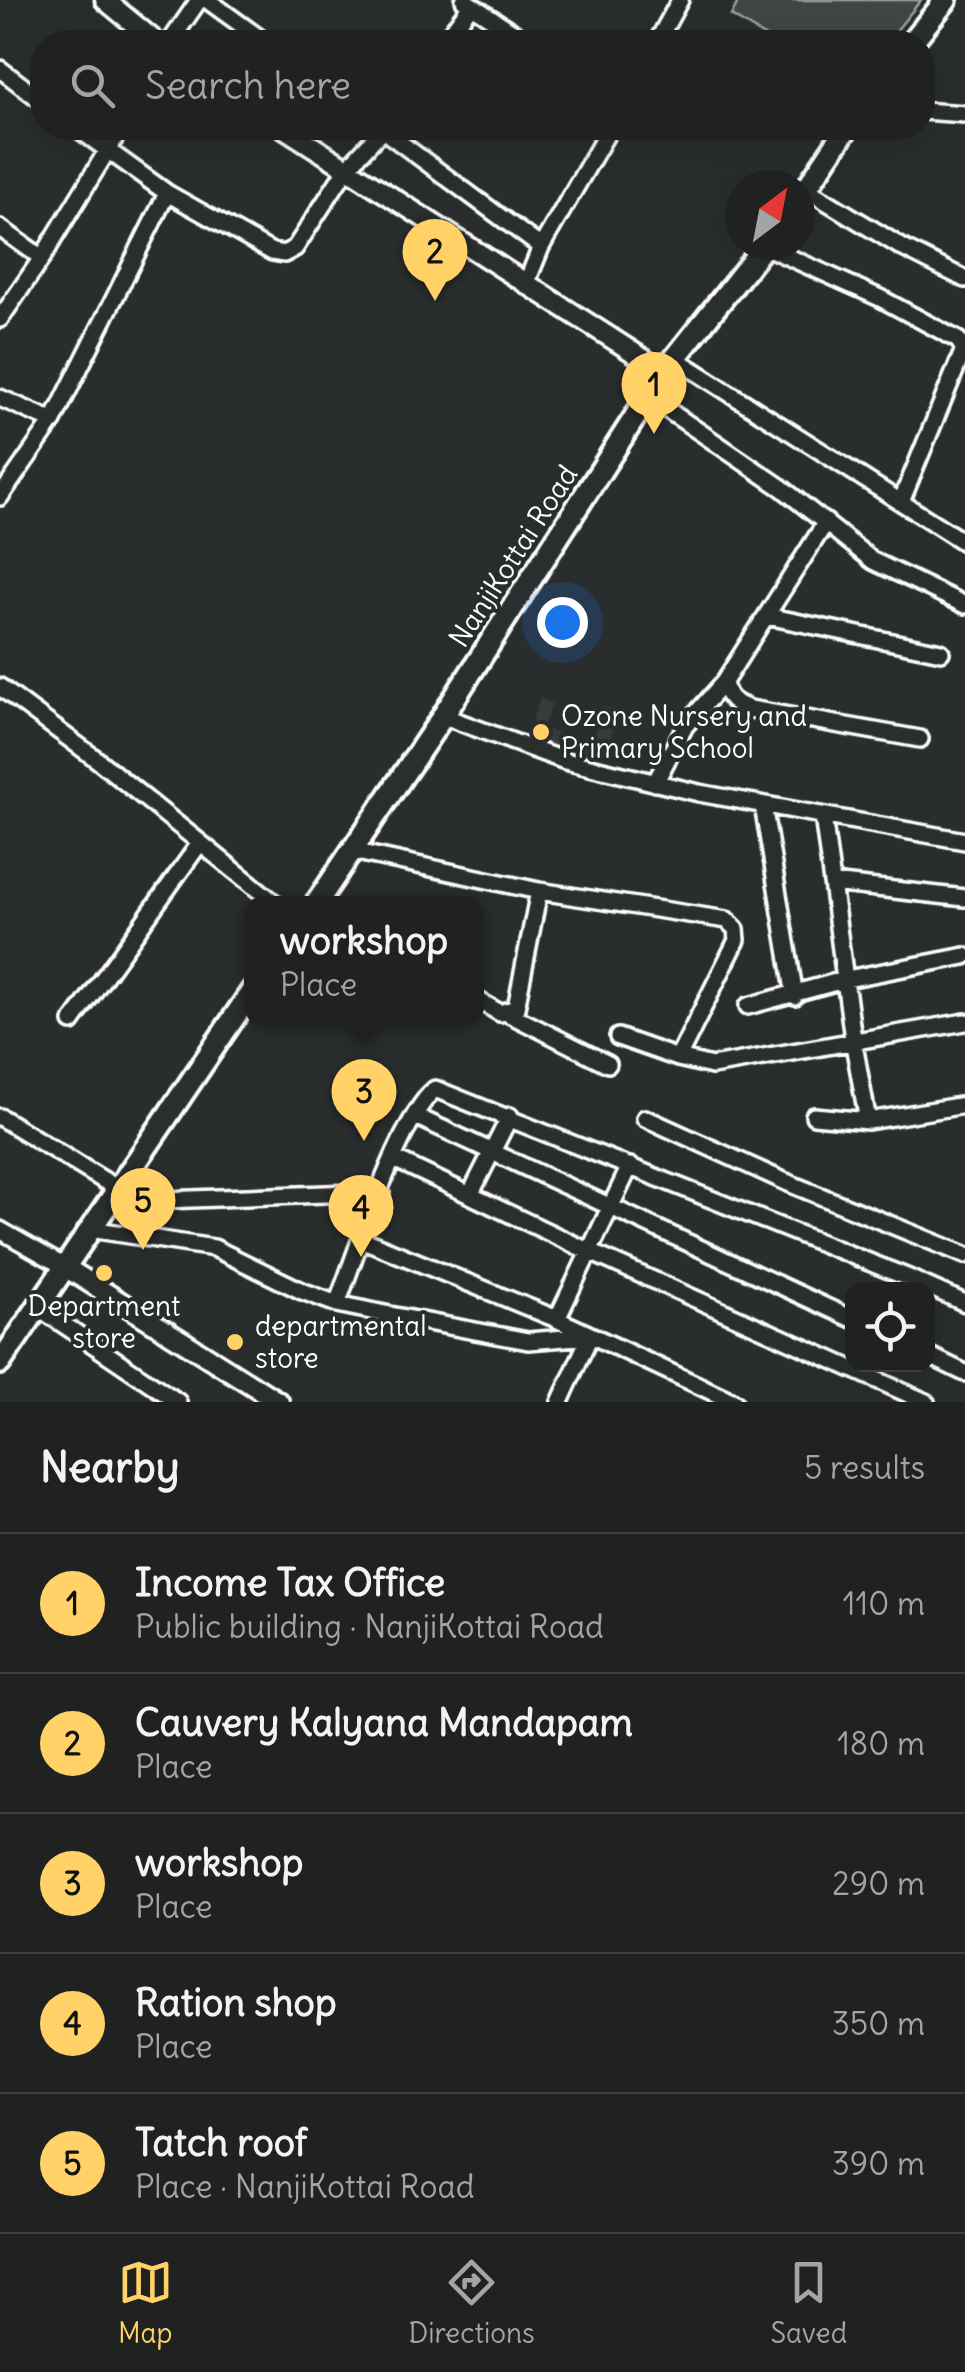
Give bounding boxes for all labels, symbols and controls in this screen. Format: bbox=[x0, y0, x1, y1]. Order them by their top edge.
search box bbox=[30, 30, 935, 140]
icon: search bbox=[65, 58, 120, 113]
text: Search here bbox=[145, 62, 351, 109]
north arrow bbox=[725, 170, 815, 260]
pin: 2 bbox=[402, 218, 468, 301]
pin: 1 bbox=[622, 352, 686, 434]
street label: NanjiKottai Road bbox=[441, 458, 585, 654]
your location bbox=[537, 597, 588, 648]
place label: Ozone Nursery and Primary School bbox=[561, 698, 807, 766]
marker: Ozone Nursery and Primary School bbox=[530, 721, 552, 743]
popup bbox=[244, 896, 484, 1026]
text: workshop bbox=[280, 917, 448, 964]
text: Place bbox=[280, 964, 357, 1005]
pin: 3 bbox=[332, 1058, 396, 1141]
pin: 5 bbox=[110, 1168, 176, 1250]
pin: 4 bbox=[328, 1174, 394, 1257]
marker: Department store bbox=[93, 1262, 115, 1284]
map controls bbox=[845, 1282, 935, 1372]
button: locate bbox=[845, 1282, 935, 1372]
place label: Department store bbox=[28, 1288, 180, 1356]
place label: departmental store bbox=[255, 1308, 427, 1376]
marker: departmental store bbox=[224, 1331, 246, 1353]
text: Nearby bbox=[40, 1441, 179, 1493]
text: 5 results bbox=[804, 1447, 925, 1488]
text: Income Tax Office bbox=[135, 1559, 445, 1606]
text: 1 bbox=[66, 1583, 79, 1624]
text: 110 m bbox=[843, 1583, 925, 1624]
text: Public building · NanjiKottai Road bbox=[135, 1606, 604, 1647]
text: Cauvery Kalyana Mandapam bbox=[135, 1699, 633, 1746]
text: 2 bbox=[64, 1723, 81, 1764]
text: 180 m bbox=[837, 1723, 925, 1764]
text: Place bbox=[135, 1746, 212, 1787]
text: workshop bbox=[135, 1839, 303, 1886]
text: 3 bbox=[63, 1863, 82, 1904]
text: 290 m bbox=[832, 1863, 925, 1904]
text: Place bbox=[135, 1886, 212, 1927]
text: Ration shop bbox=[135, 1979, 337, 2026]
text: 4 bbox=[63, 2003, 82, 2044]
text: 350 m bbox=[832, 2003, 925, 2044]
text: Place bbox=[135, 2026, 212, 2067]
text: Tatch roof bbox=[135, 2119, 307, 2166]
text: 5 bbox=[63, 2143, 82, 2184]
text: 390 m bbox=[832, 2143, 925, 2184]
text: Place · NanjiKottai Road bbox=[135, 2166, 474, 2207]
tab: Map bbox=[118, 2255, 173, 2351]
tab: Directions bbox=[408, 2255, 535, 2351]
tab: Saved bbox=[770, 2255, 847, 2351]

